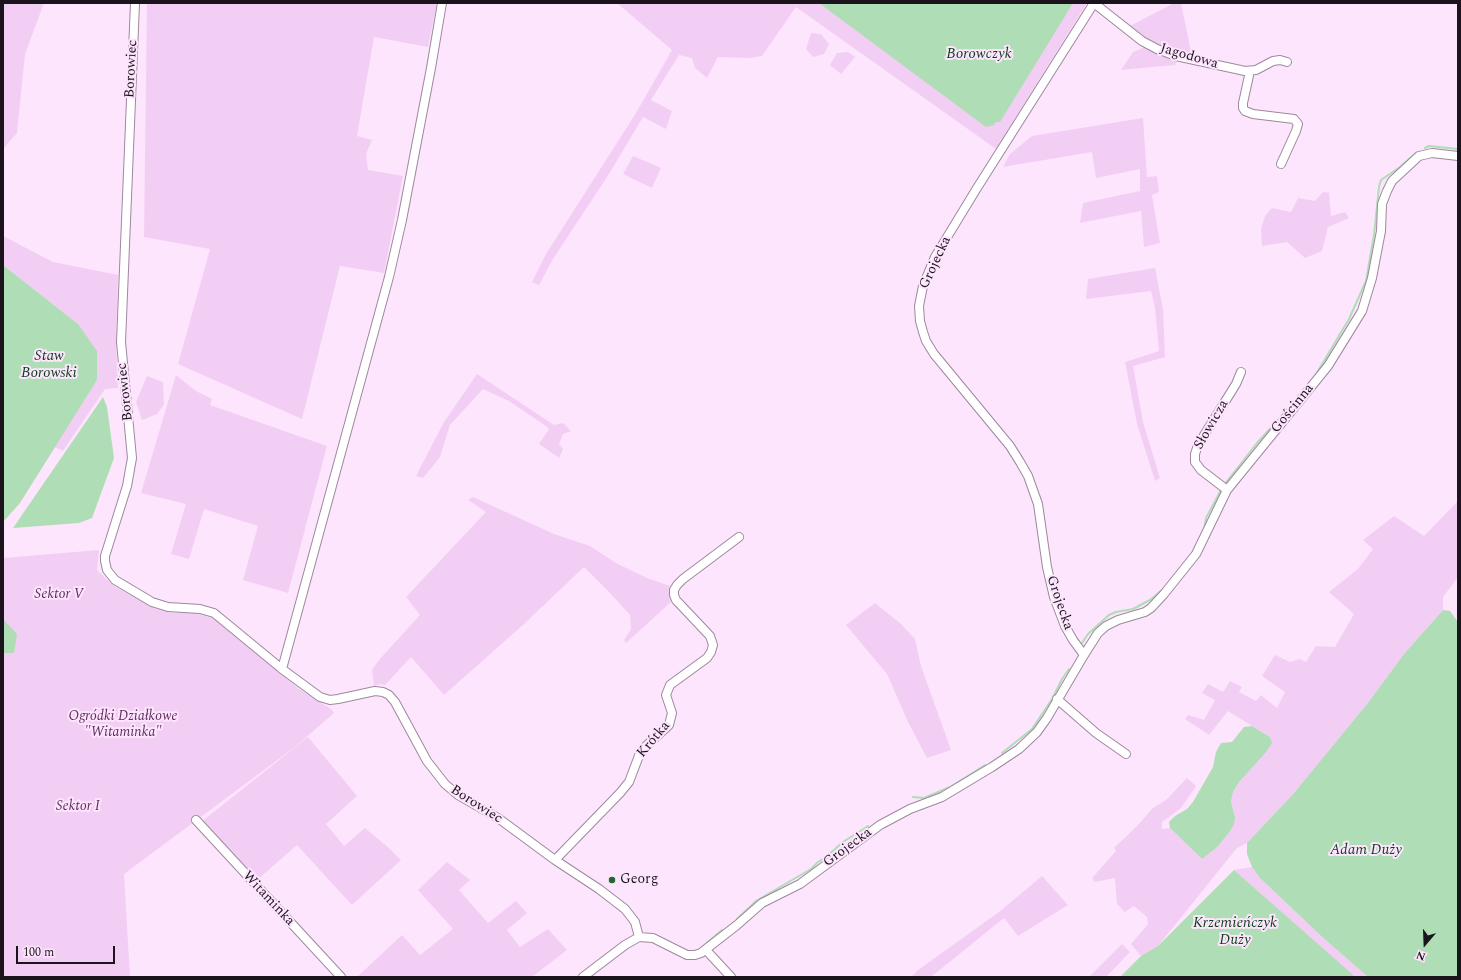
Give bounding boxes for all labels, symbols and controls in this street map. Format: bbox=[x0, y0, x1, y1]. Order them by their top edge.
street label: Borowiec bbox=[122, 39, 142, 99]
street label: Jagodowa bbox=[1158, 41, 1220, 73]
water label: Borowczyk bbox=[946, 46, 1012, 64]
street label: Grojecka bbox=[917, 234, 955, 292]
water label: Staw Borowski bbox=[21, 348, 77, 383]
street label: Borowiec bbox=[115, 362, 137, 422]
street label: Gościnna bbox=[1268, 381, 1318, 437]
street label: Słowicza bbox=[1191, 397, 1233, 453]
street label: Grojecka bbox=[1042, 574, 1076, 632]
park label: Sektor V bbox=[35, 587, 83, 603]
park label: Ogródki Działkowe "Witaminka" bbox=[69, 709, 177, 742]
street label: Krótka bbox=[634, 718, 674, 762]
street label: Borowiec bbox=[447, 782, 505, 828]
park label: Sektor I bbox=[56, 799, 100, 815]
street label: Grojecka bbox=[820, 825, 876, 871]
water label: Adam Duży bbox=[1330, 842, 1402, 860]
street label: Witaminka bbox=[238, 868, 298, 930]
place label: Georg bbox=[620, 872, 658, 888]
marker: Georg bbox=[607, 875, 617, 885]
water label: Krzemieńczyk Duży bbox=[1193, 915, 1277, 950]
north arrow bbox=[1405, 924, 1445, 964]
scale bar bbox=[18, 938, 117, 964]
text: 100 m bbox=[23, 943, 54, 962]
text: N bbox=[1414, 946, 1428, 965]

